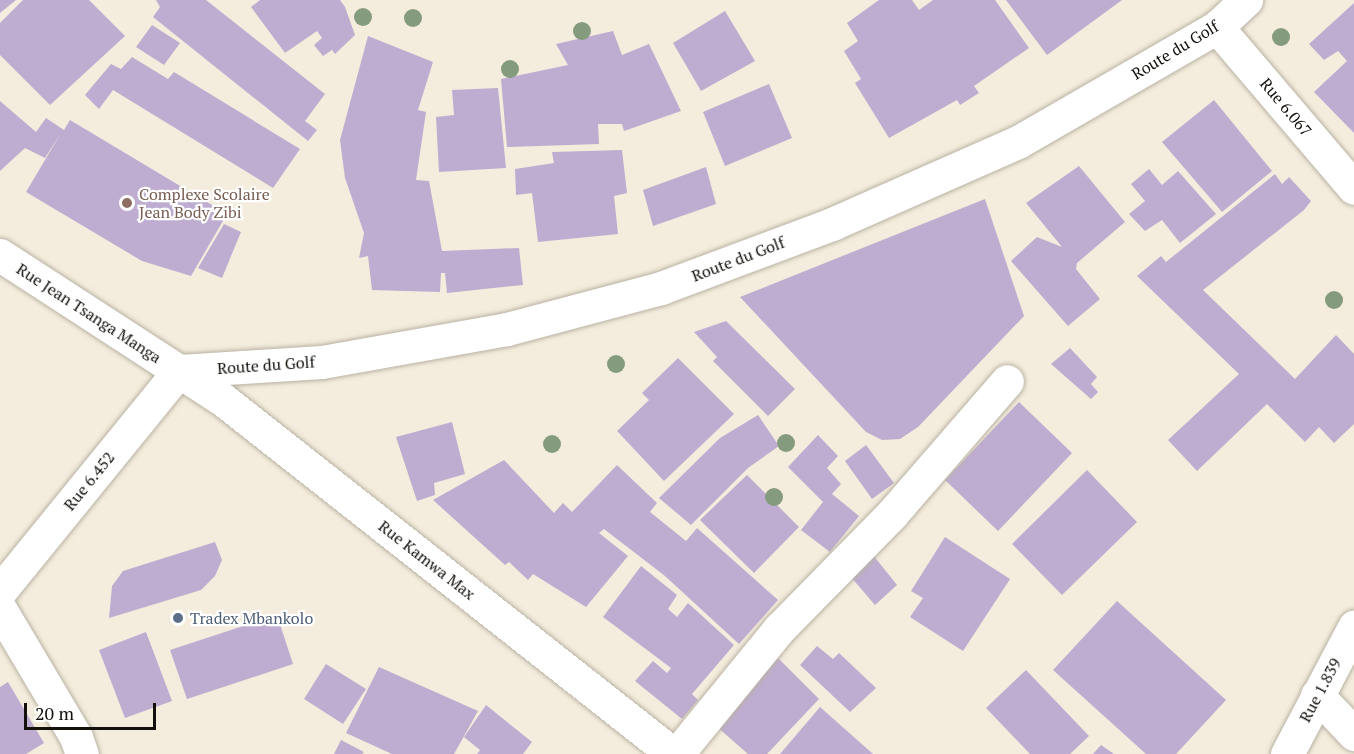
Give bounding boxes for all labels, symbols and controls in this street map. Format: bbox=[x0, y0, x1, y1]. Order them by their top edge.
street label: Route du Golf bbox=[1128, 17, 1222, 83]
street label: Rue 6.067 bbox=[1256, 74, 1316, 140]
place label: Complexe Scolaire Jean Body Zibi bbox=[139, 184, 270, 222]
marker: Complexe Scolaire Jean Body Zibi bbox=[120, 196, 134, 210]
street label: Route du Golf bbox=[689, 232, 787, 286]
street label: Rue Jean Tsanga Manga bbox=[13, 259, 165, 367]
street label: Route du Golf bbox=[217, 352, 315, 378]
street label: Rue 6.452 bbox=[60, 448, 118, 514]
street label: Rue Kamwa Max bbox=[375, 516, 479, 604]
place label: Tradex Mbankolo bbox=[190, 608, 313, 628]
marker: Tradex Mbankolo bbox=[171, 611, 185, 625]
street label: Rue 1.839 bbox=[1295, 655, 1345, 725]
scale bar bbox=[27, 691, 159, 729]
text: 20 m bbox=[35, 701, 74, 725]

